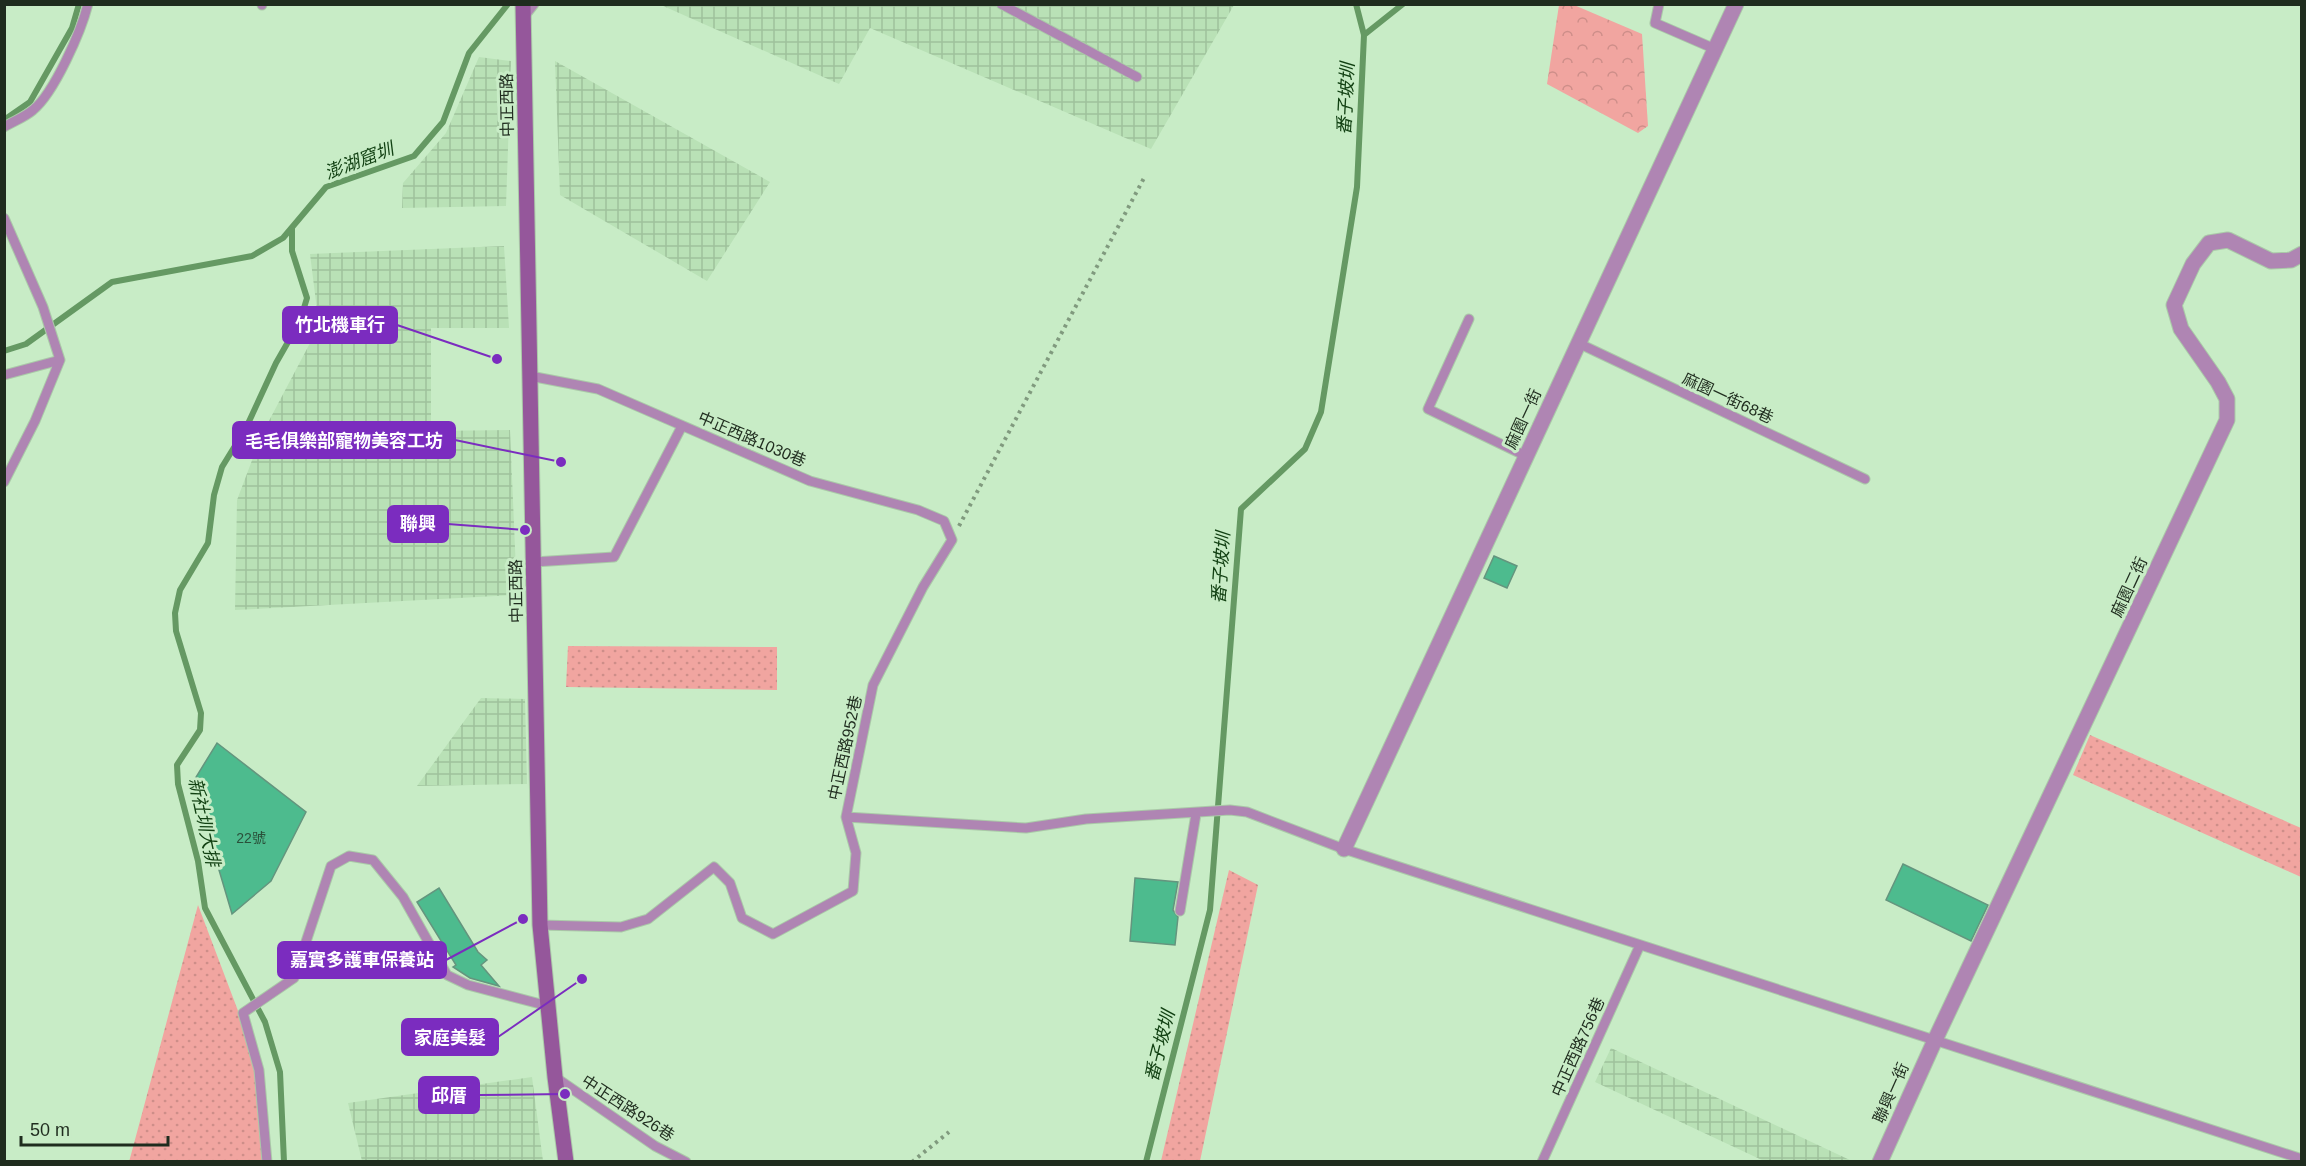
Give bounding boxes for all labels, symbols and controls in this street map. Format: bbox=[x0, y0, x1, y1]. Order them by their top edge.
water label: 番子坡圳 bbox=[1334, 60, 1358, 135]
street label: 中正西路 bbox=[498, 73, 516, 137]
water label: 澎湖窟圳 bbox=[322, 138, 399, 183]
callout: 竹北機車行 bbox=[283, 307, 397, 343]
text: 竹北機車行 bbox=[295, 314, 385, 335]
street label: 麻園一街68巷 bbox=[1680, 370, 1776, 426]
street label: 麻園一街 bbox=[1502, 386, 1544, 452]
street label: 中正西路1030巷 bbox=[695, 409, 809, 469]
callout: 毛毛俱樂部寵物美容工坊 bbox=[233, 422, 455, 458]
text: 毛毛俱樂部寵物美容工坊 bbox=[245, 431, 443, 451]
callout: 聯興 bbox=[388, 506, 448, 542]
text: 聯興 bbox=[400, 514, 436, 534]
water label: 番子坡圳 bbox=[1209, 528, 1234, 605]
street label: 麻園二街 bbox=[2108, 554, 2150, 620]
street label: 中正西路 bbox=[507, 559, 525, 623]
street label: 中正西路952巷 bbox=[826, 694, 864, 802]
water label: 新社圳大排 bbox=[185, 776, 224, 870]
house number: 22號 bbox=[236, 830, 266, 846]
callout: 嘉實多護車保養站 bbox=[278, 942, 446, 978]
text: 嘉實多護車保養站 bbox=[290, 950, 434, 970]
street label: 中正西路756巷 bbox=[1549, 995, 1607, 1099]
water label: 番子坡圳 bbox=[1142, 1006, 1179, 1083]
callout: 家庭美髮 bbox=[402, 1019, 498, 1055]
text: 家庭美髮 bbox=[414, 1028, 486, 1048]
street label: 聯興一街 bbox=[1870, 1060, 1912, 1126]
street label: 中正西路926巷 bbox=[579, 1072, 677, 1144]
callout: 邱厝 bbox=[419, 1077, 479, 1113]
text: 邱厝 bbox=[431, 1086, 467, 1106]
scale bar bbox=[21, 1109, 168, 1147]
text: 50 m bbox=[30, 1120, 70, 1140]

